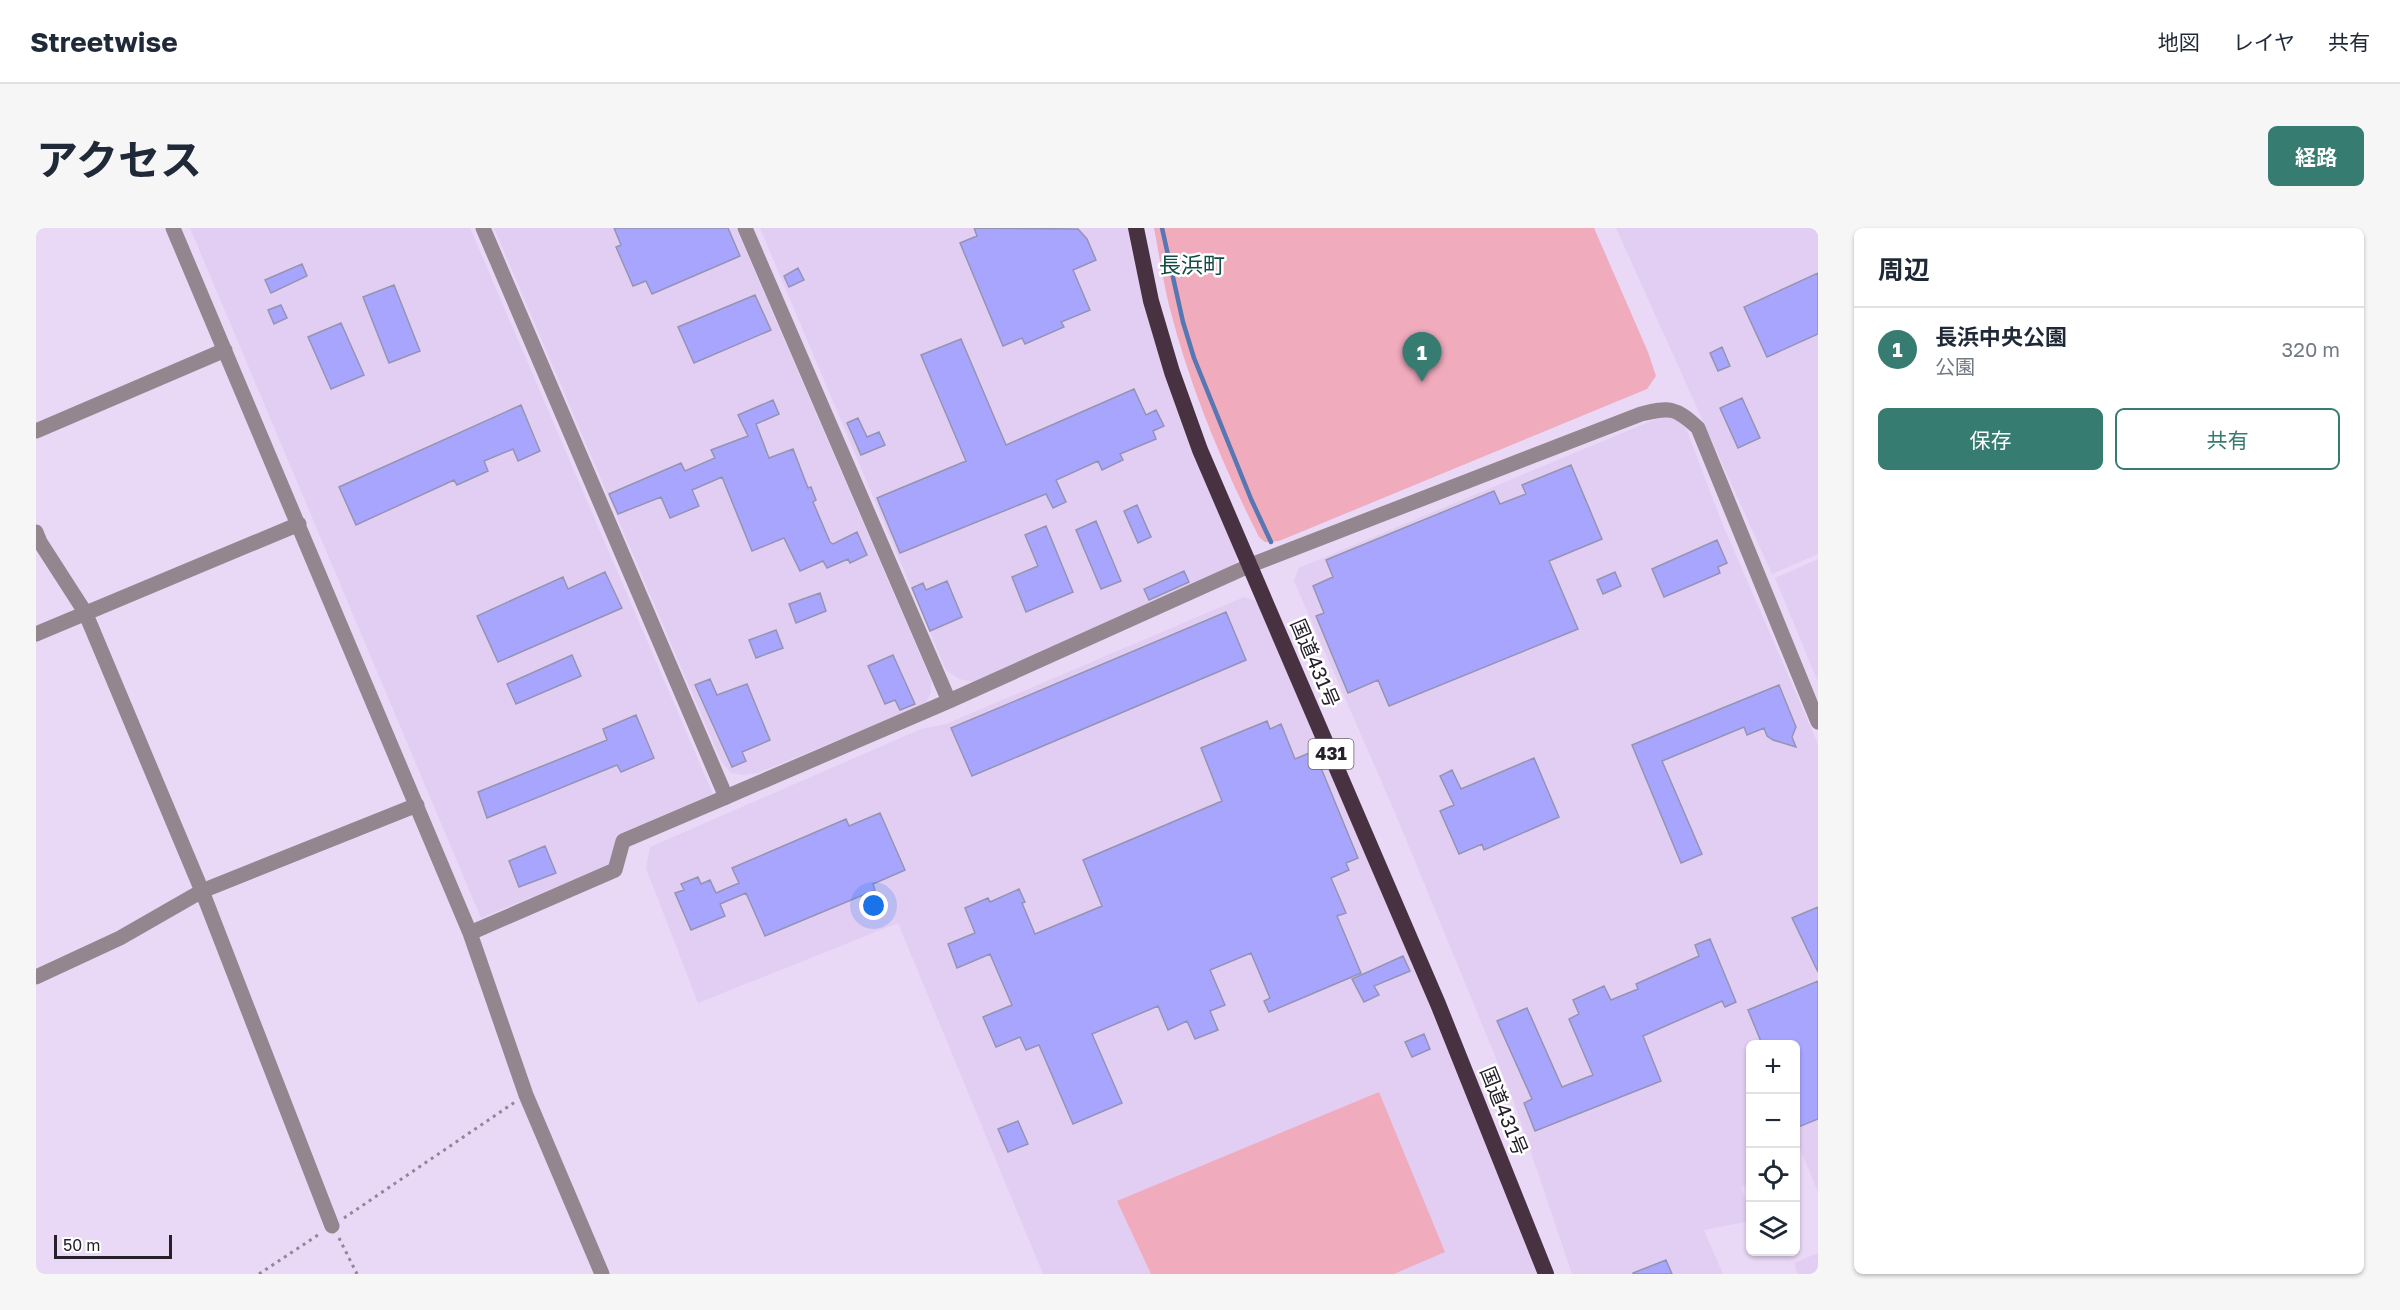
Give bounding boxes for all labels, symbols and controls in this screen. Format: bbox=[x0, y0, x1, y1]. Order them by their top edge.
text: Streetwise bbox=[30, 25, 178, 58]
text: 地図 bbox=[2158, 29, 2200, 55]
text: レイヤ bbox=[2233, 29, 2295, 55]
text: 共有 bbox=[2328, 29, 2370, 55]
button: 経路 bbox=[2268, 126, 2364, 186]
text: アクセス bbox=[36, 134, 202, 184]
district label: 長浜町 bbox=[1159, 251, 1225, 278]
text: 周辺 bbox=[1878, 254, 1930, 285]
text: 長浜中央公園 bbox=[1935, 323, 2067, 350]
pin: 1 bbox=[1402, 332, 1442, 382]
text: 1 bbox=[1892, 337, 1903, 361]
text: 320 m bbox=[2282, 337, 2340, 361]
text: 公園 bbox=[1935, 354, 1975, 378]
button: 保存 bbox=[1878, 408, 2103, 470]
button: 共有 bbox=[2115, 408, 2340, 470]
street label: 国道431号 bbox=[1287, 615, 1345, 710]
road number: 431 bbox=[1308, 739, 1354, 769]
your location bbox=[859, 891, 888, 920]
map controls bbox=[1746, 1040, 1800, 1256]
button: + bbox=[1746, 1040, 1800, 1094]
street label: 国道431号 bbox=[1476, 1063, 1534, 1159]
button: − bbox=[1746, 1094, 1800, 1148]
button: locate bbox=[1746, 1148, 1800, 1202]
button: layers bbox=[1746, 1202, 1800, 1256]
scale bar bbox=[54, 1232, 172, 1260]
text: 50 m bbox=[63, 1235, 100, 1255]

